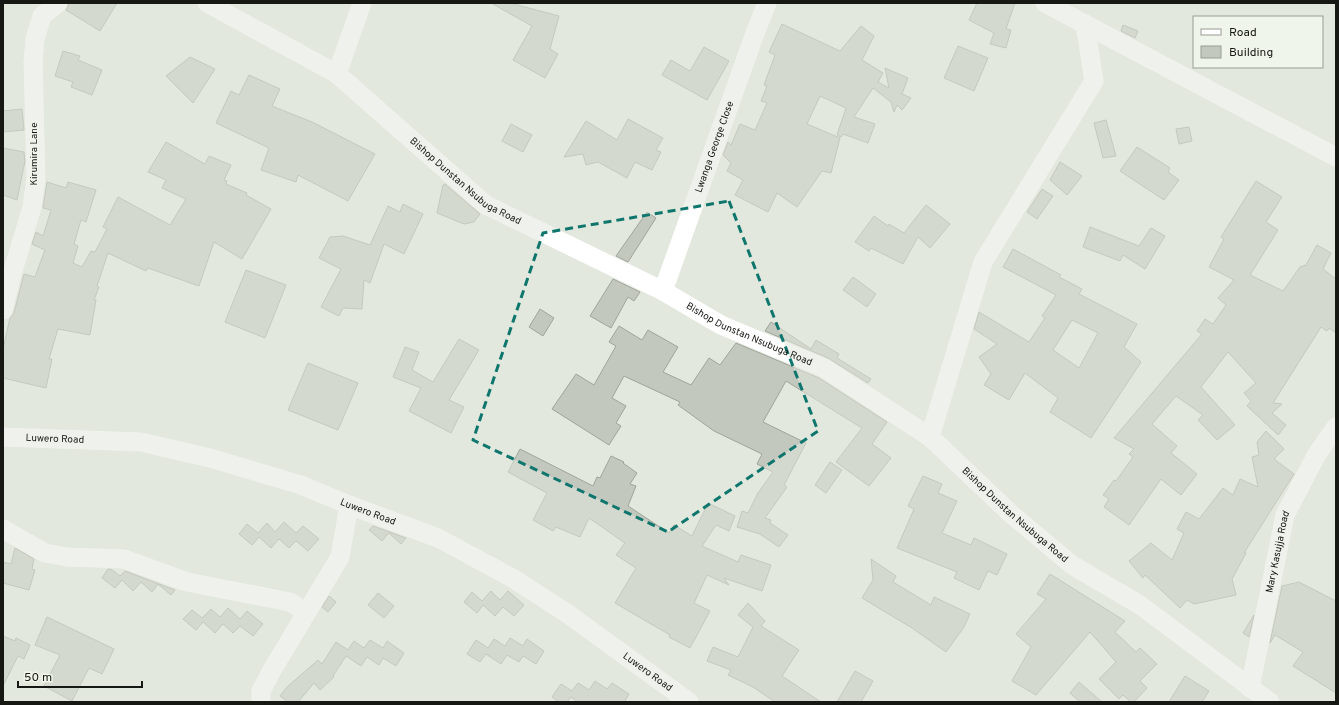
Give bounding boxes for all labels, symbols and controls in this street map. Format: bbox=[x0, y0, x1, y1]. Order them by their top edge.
legend bbox=[1193, 16, 1323, 68]
text: Road bbox=[1229, 25, 1257, 41]
text: Building bbox=[1229, 45, 1273, 61]
street label: Lwanga George Close bbox=[692, 99, 737, 194]
street label: Kirumira Lane bbox=[28, 122, 41, 186]
street label: Bishop Dunstan Nsubuga Road bbox=[407, 134, 523, 228]
street label: Bishop Dunstan Nsubuga Road bbox=[684, 299, 814, 369]
street label: Luwero Road bbox=[25, 431, 84, 446]
street label: Bishop Dunstan Nsubuga Road bbox=[959, 464, 1071, 566]
street label: Luwero Road bbox=[338, 495, 398, 528]
street label: Mary Kasujja Road bbox=[1263, 508, 1293, 594]
street label: Luwero Road bbox=[620, 649, 675, 694]
scale bar bbox=[18, 663, 142, 689]
text: 50 m bbox=[24, 670, 52, 686]

